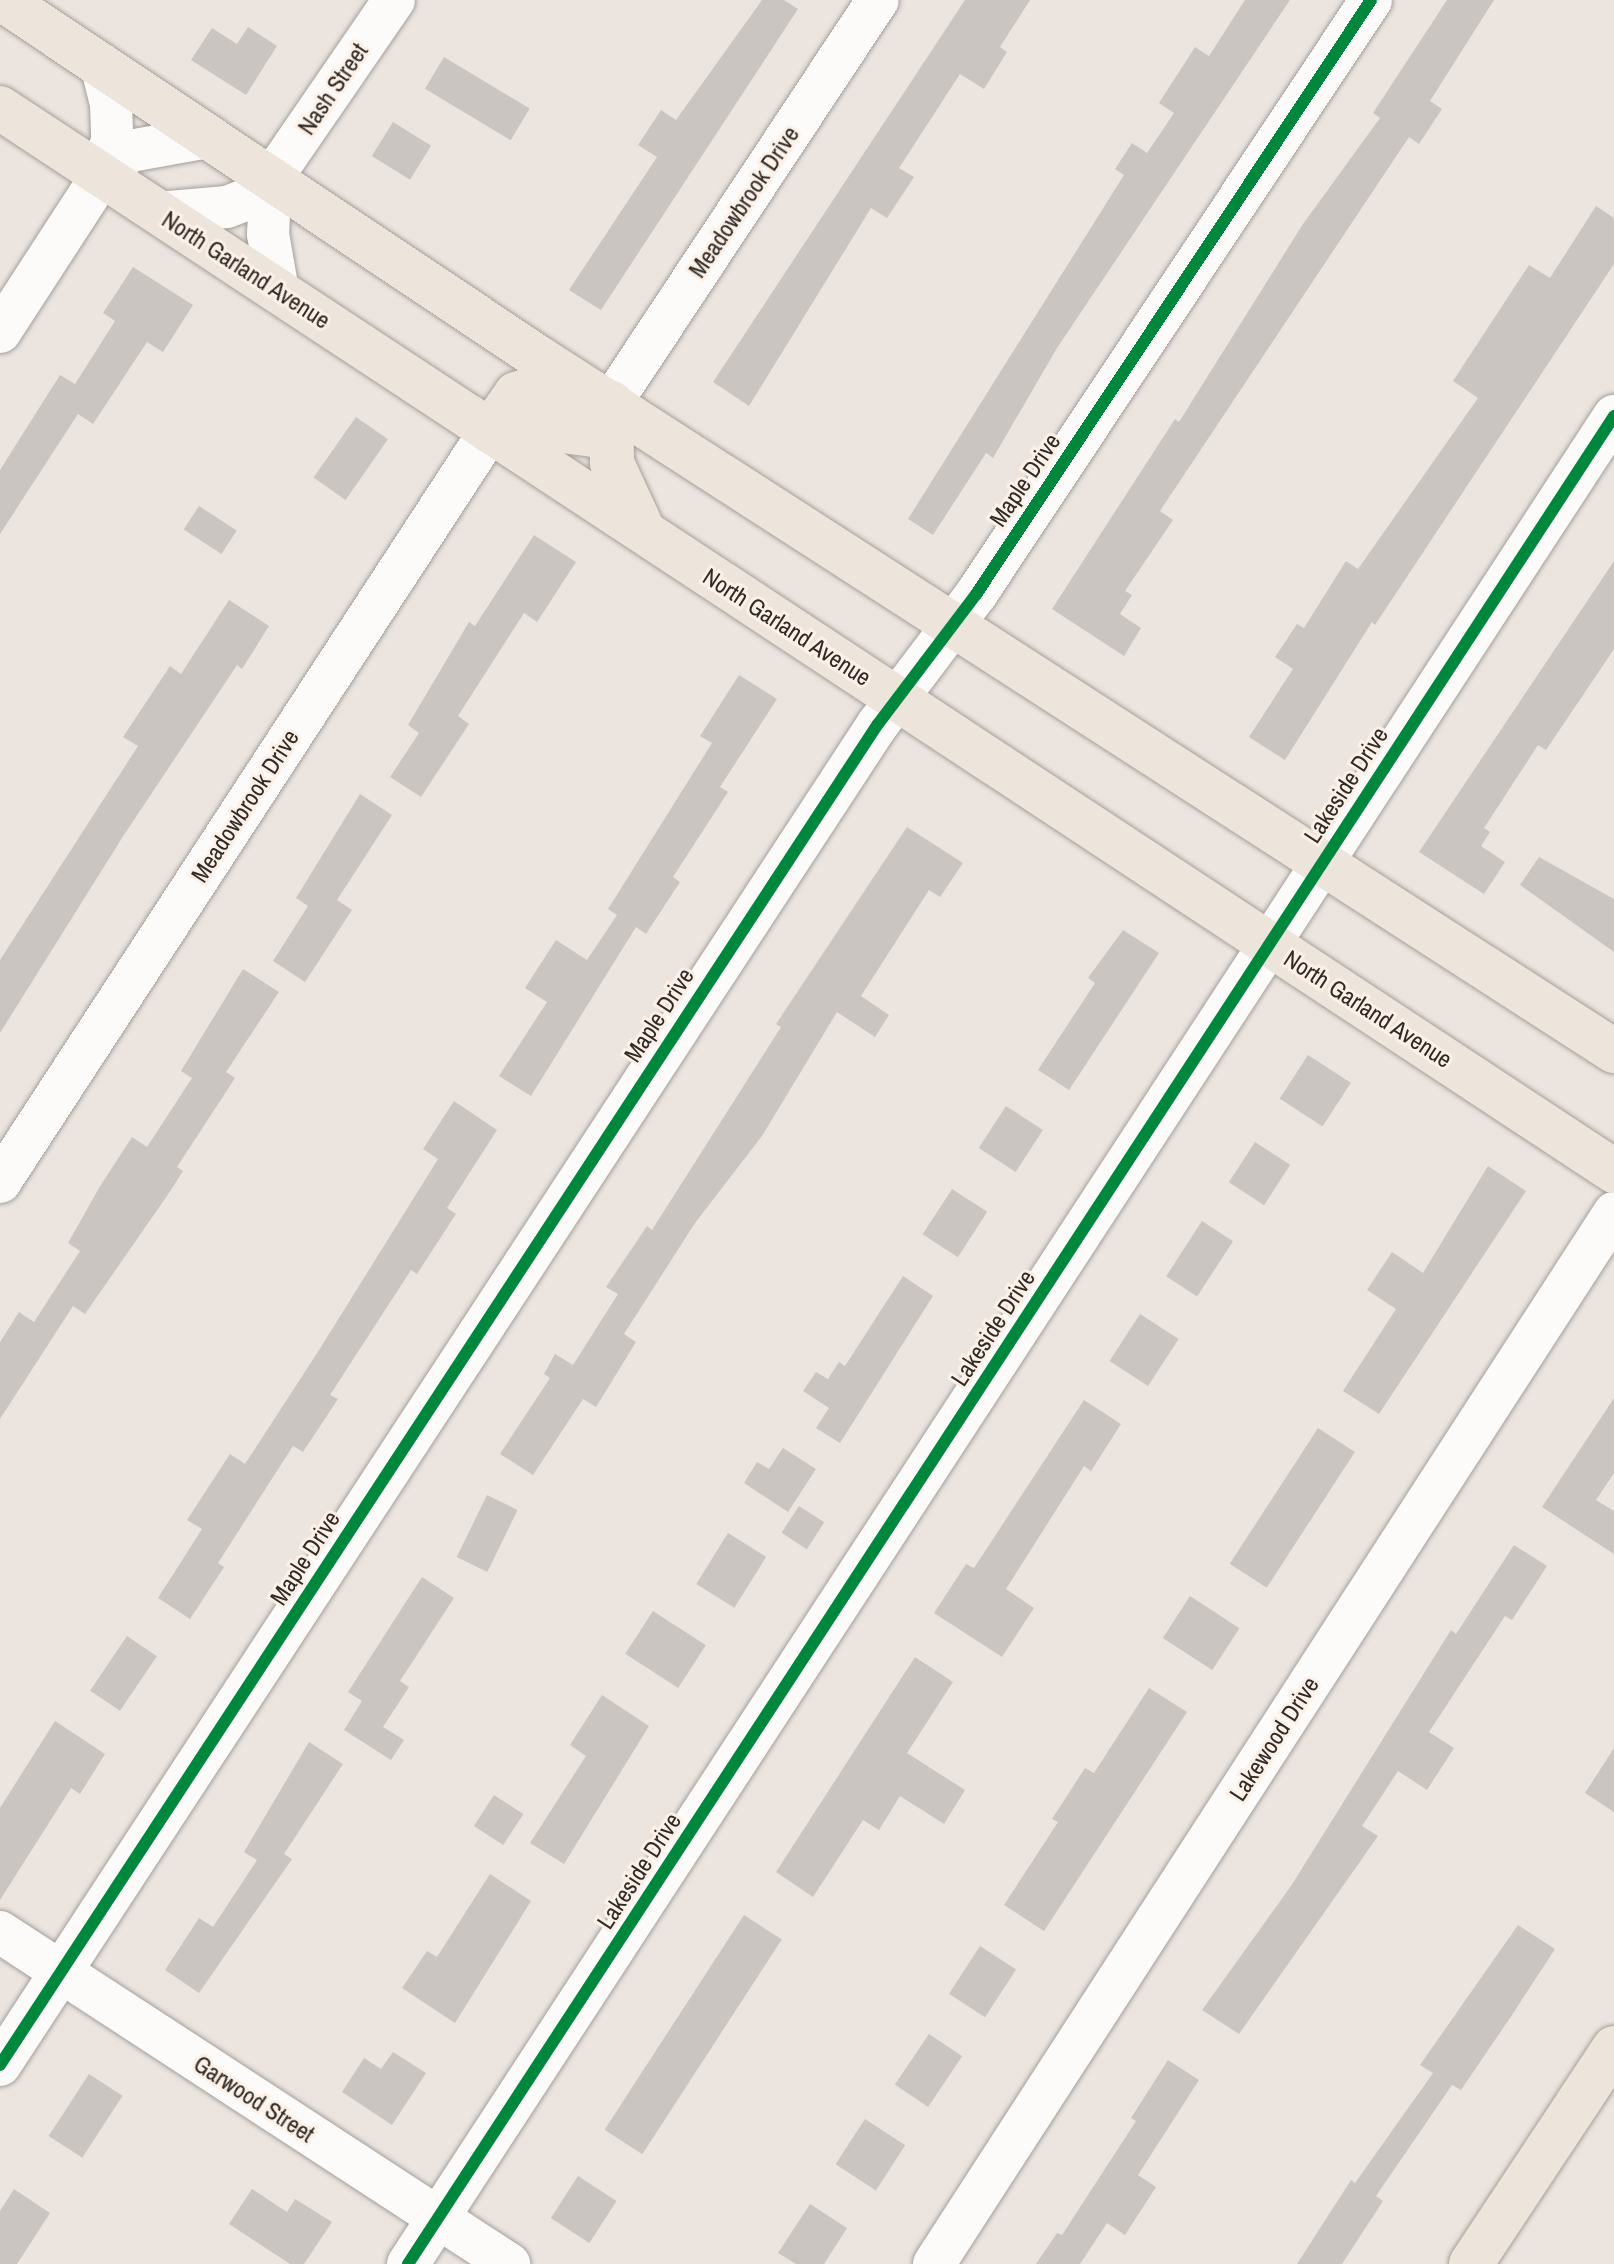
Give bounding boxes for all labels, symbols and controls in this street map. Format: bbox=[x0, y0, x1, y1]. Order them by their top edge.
street label: Nash Street bbox=[292, 38, 374, 140]
street label: Meadowbrook Drive bbox=[683, 121, 805, 283]
street label: North Garland Avenue bbox=[156, 205, 336, 335]
street label: Maple Drive bbox=[983, 428, 1067, 532]
street label: North Garland Avenue bbox=[697, 562, 877, 692]
street label: Lakeside Drive bbox=[1298, 722, 1394, 848]
street label: Meadowbrook Drive bbox=[185, 724, 305, 888]
street label: North Garland Avenue bbox=[1278, 944, 1458, 1074]
street label: Maple Drive bbox=[618, 963, 700, 1067]
street label: Lakeside Drive bbox=[945, 1265, 1041, 1391]
street label: Maple Drive bbox=[264, 1506, 346, 1610]
street label: Lakewood Drive bbox=[1223, 1672, 1325, 1806]
street label: Lakeside Drive bbox=[591, 1808, 687, 1934]
street label: Garwood Street bbox=[188, 2049, 320, 2149]

